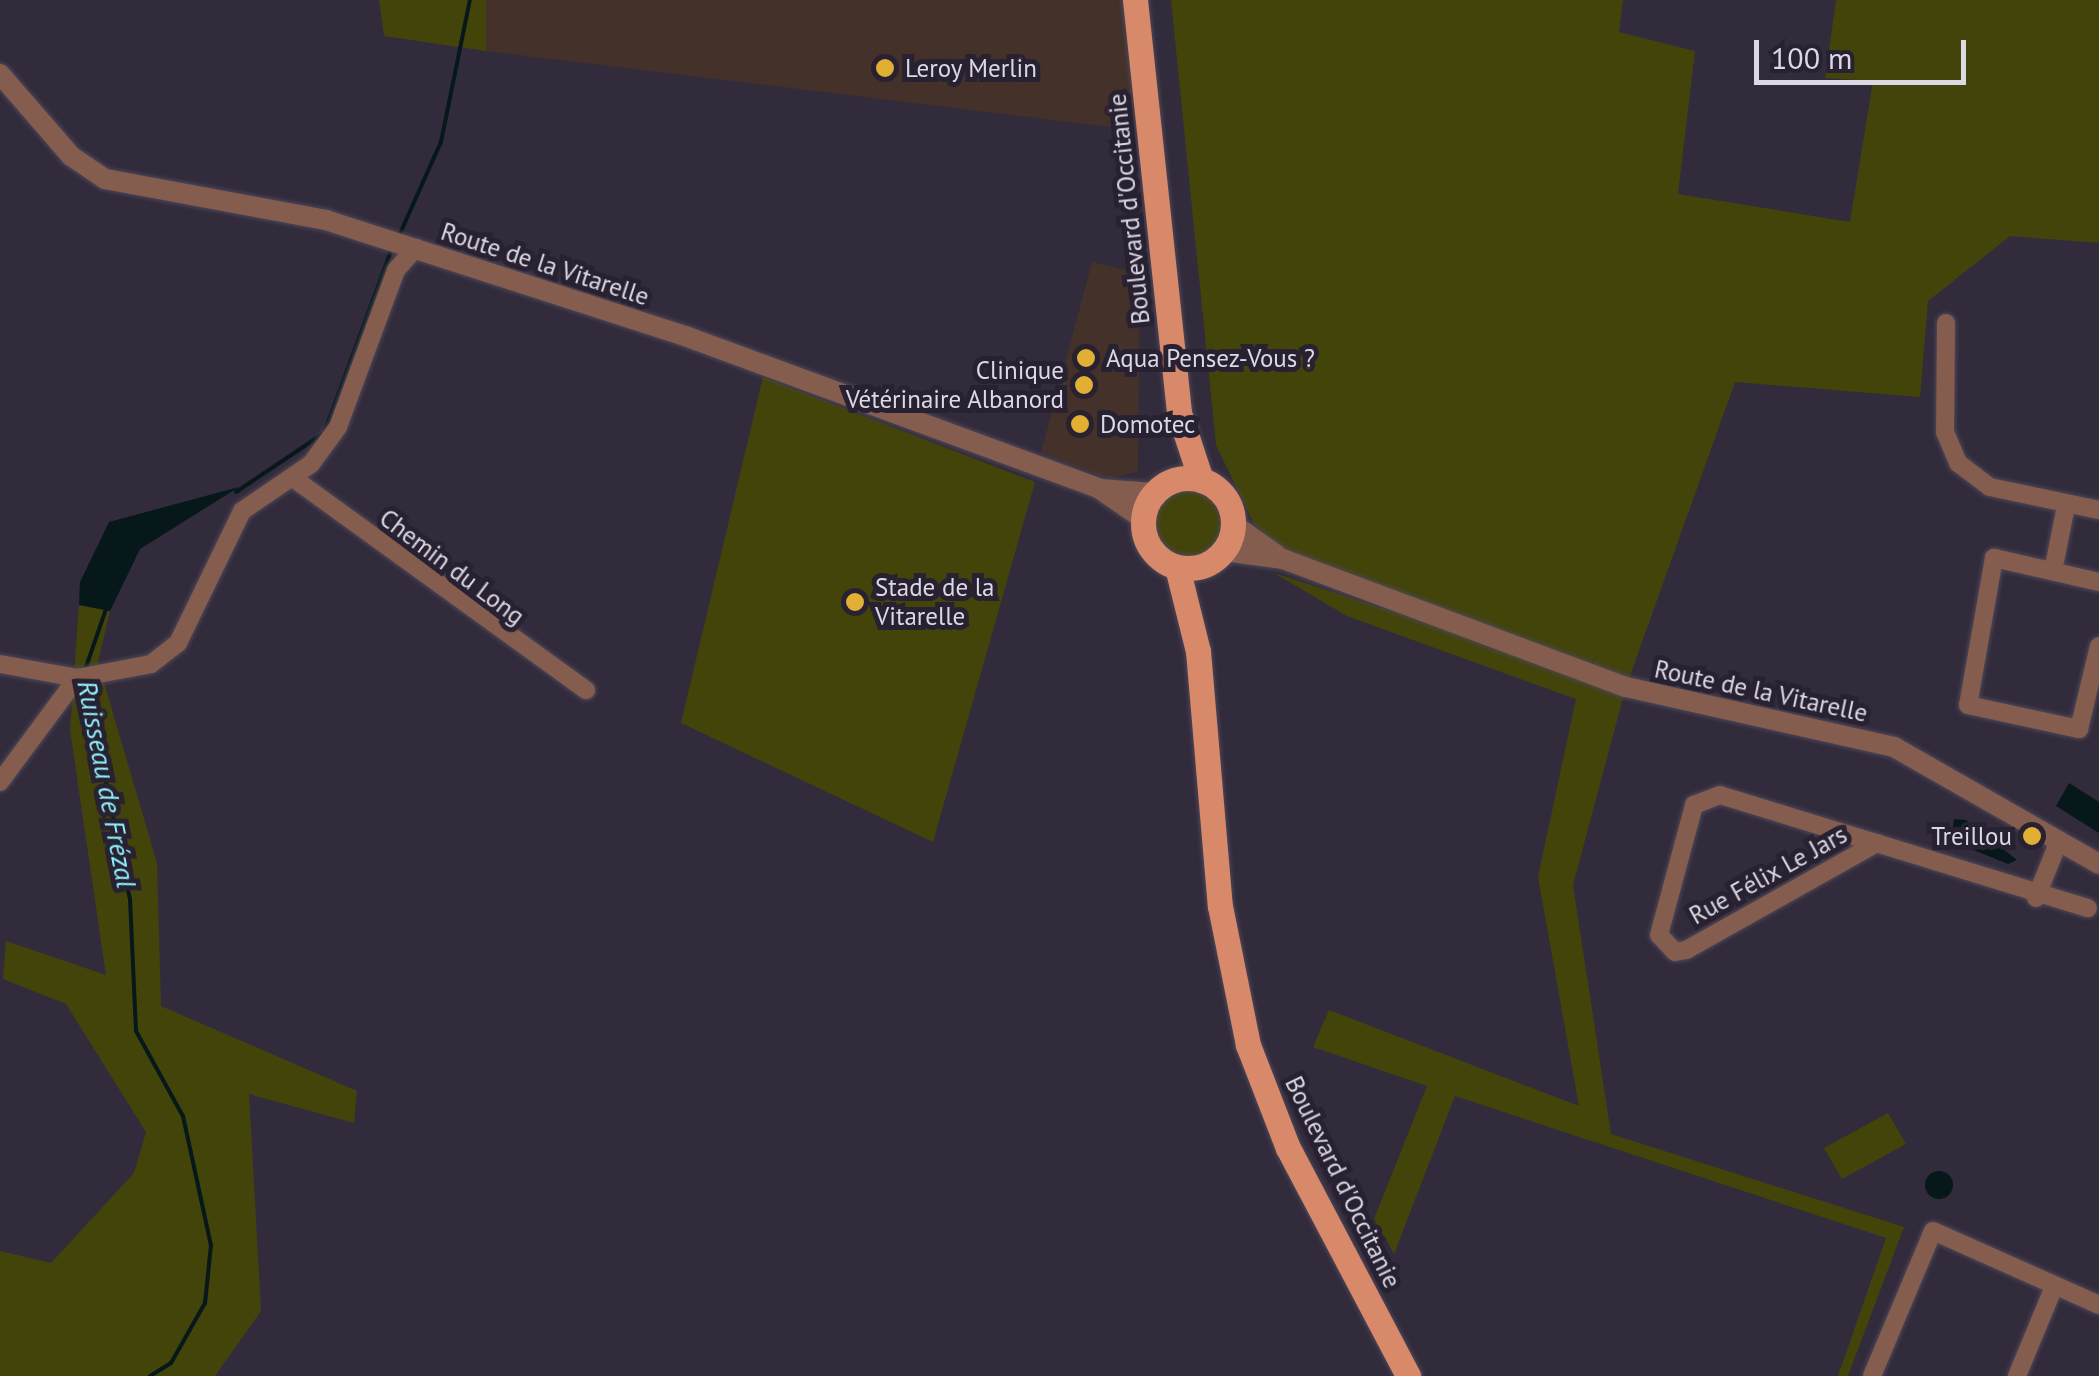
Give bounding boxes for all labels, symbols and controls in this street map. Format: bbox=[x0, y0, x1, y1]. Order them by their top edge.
scale bar bbox=[1759, 20, 1972, 82]
text: 100 m bbox=[1771, 38, 1852, 77]
place label: Leroy Merlin bbox=[905, 53, 1038, 83]
marker: Leroy Merlin bbox=[874, 57, 896, 79]
street label: Boulevard d'Occitanie bbox=[1102, 92, 1156, 326]
street label: Route de la Vitarelle bbox=[437, 216, 653, 312]
place label: Aqua Pensez-Vous ? bbox=[1106, 343, 1315, 373]
marker: Aqua Pensez-Vous ? bbox=[1075, 347, 1097, 369]
place label: Clinique Vétérinaire Albanord bbox=[845, 356, 1064, 415]
marker: Clinique Vétérinaire Albanord bbox=[1073, 374, 1095, 396]
place label: Domotec bbox=[1100, 409, 1195, 439]
marker: Domotec bbox=[1069, 413, 1091, 435]
street label: Chemin du Long bbox=[374, 503, 530, 631]
place label: Stade de la Vitarelle bbox=[875, 573, 994, 632]
marker: Stade de la Vitarelle bbox=[844, 591, 866, 613]
street label: Route de la Vitarelle bbox=[1651, 654, 1871, 728]
water label: Ruisseau de Frézal bbox=[70, 677, 144, 891]
street label: Rue Félix Le Jars bbox=[1684, 819, 1852, 931]
place label: Treillou bbox=[1931, 821, 2012, 851]
marker: Treillou bbox=[2021, 825, 2043, 847]
street label: Boulevard d'Occitanie bbox=[1279, 1071, 1407, 1293]

